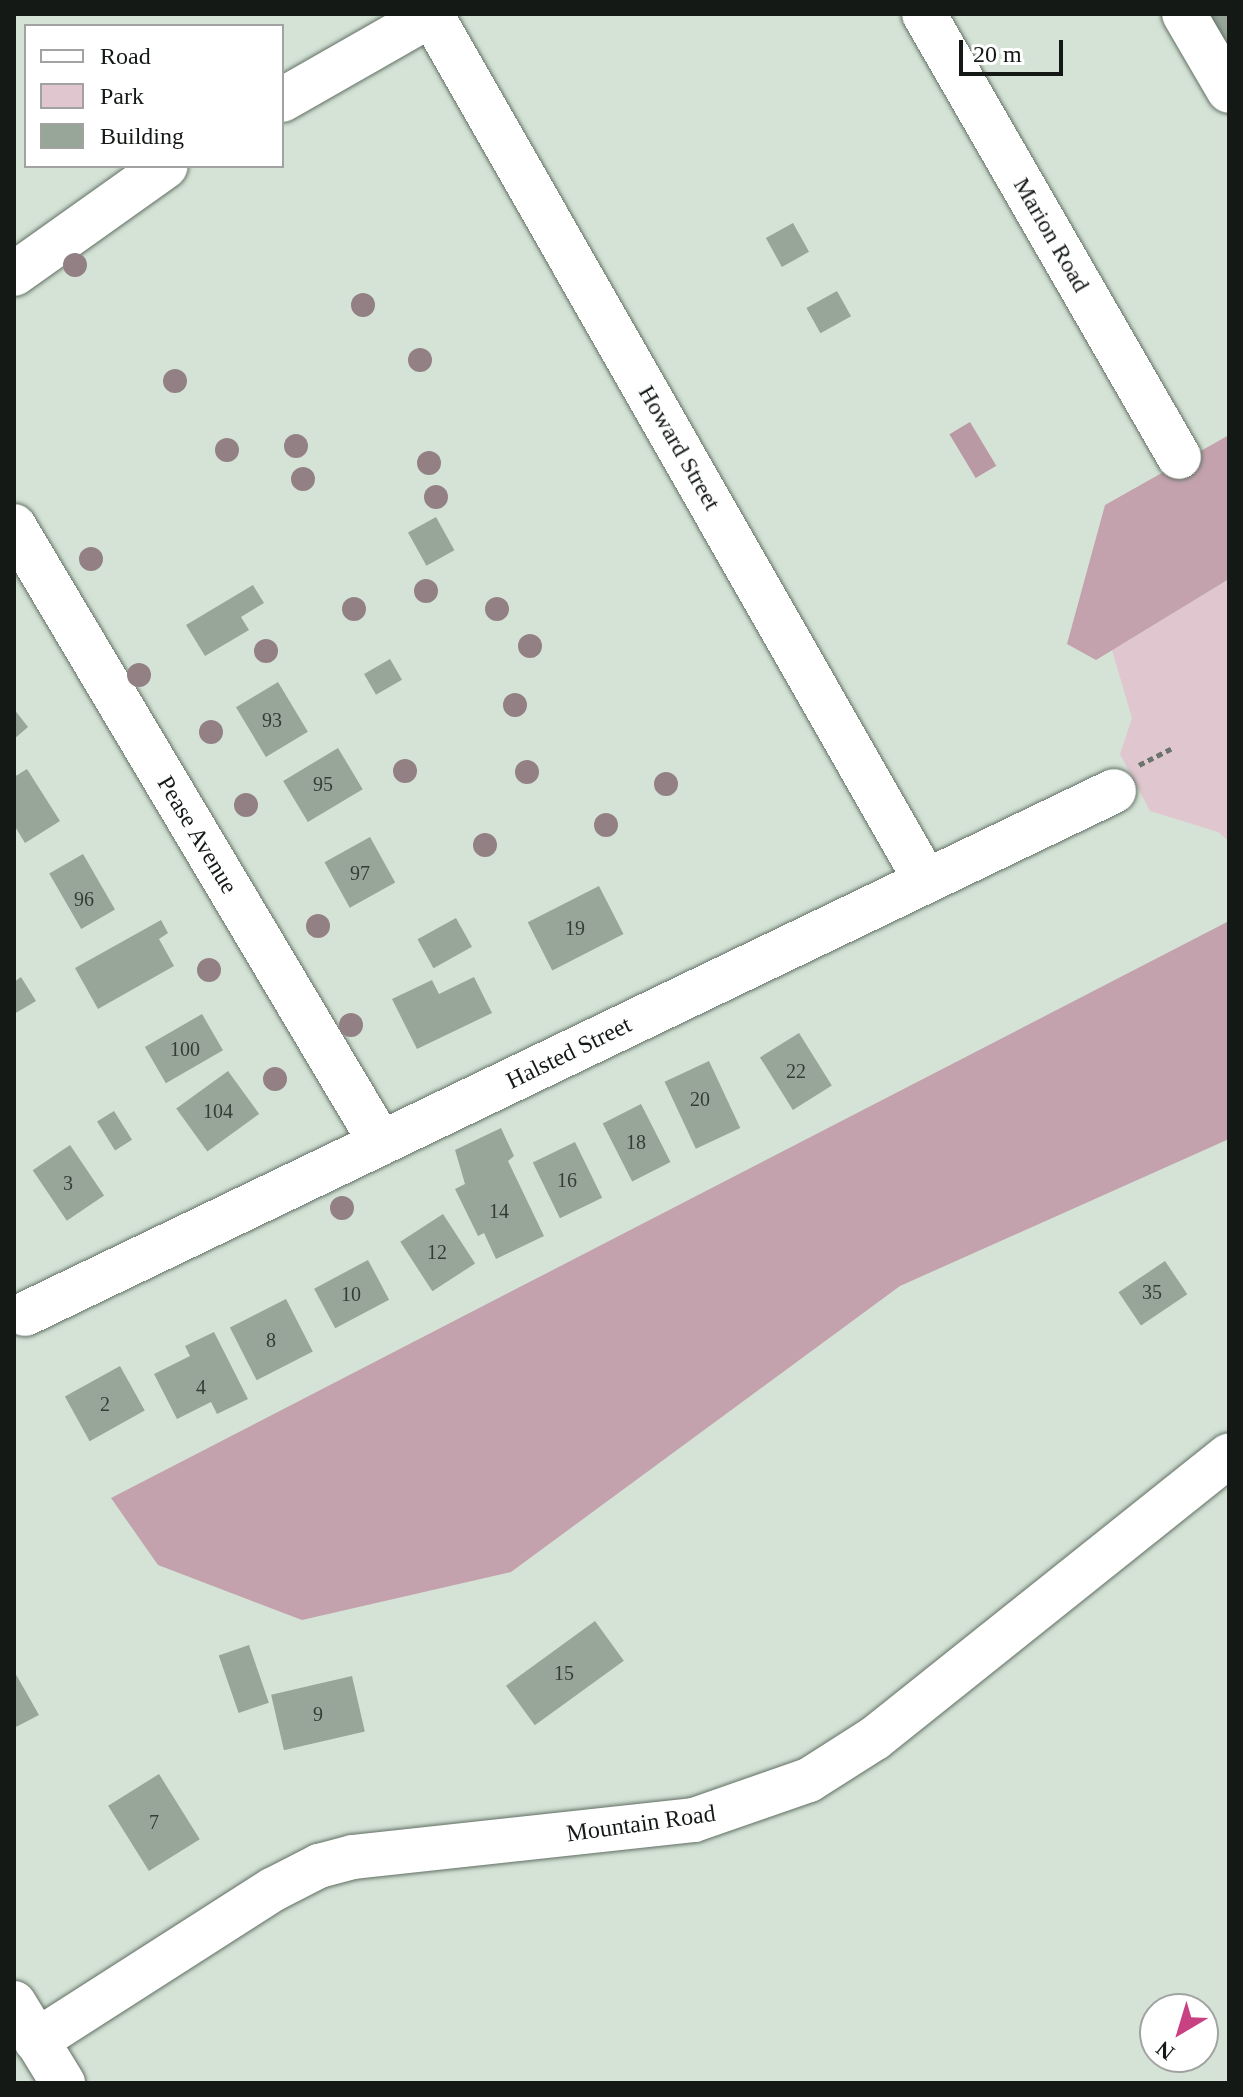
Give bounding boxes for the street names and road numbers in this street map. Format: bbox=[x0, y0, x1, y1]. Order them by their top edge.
street label: Marion Road bbox=[1007, 173, 1095, 297]
street label: Howard Street bbox=[632, 380, 726, 516]
street label: Pease Avenue bbox=[150, 770, 244, 900]
street label: Halsted Street bbox=[502, 1010, 636, 1096]
street label: Mountain Road bbox=[565, 1799, 717, 1849]

